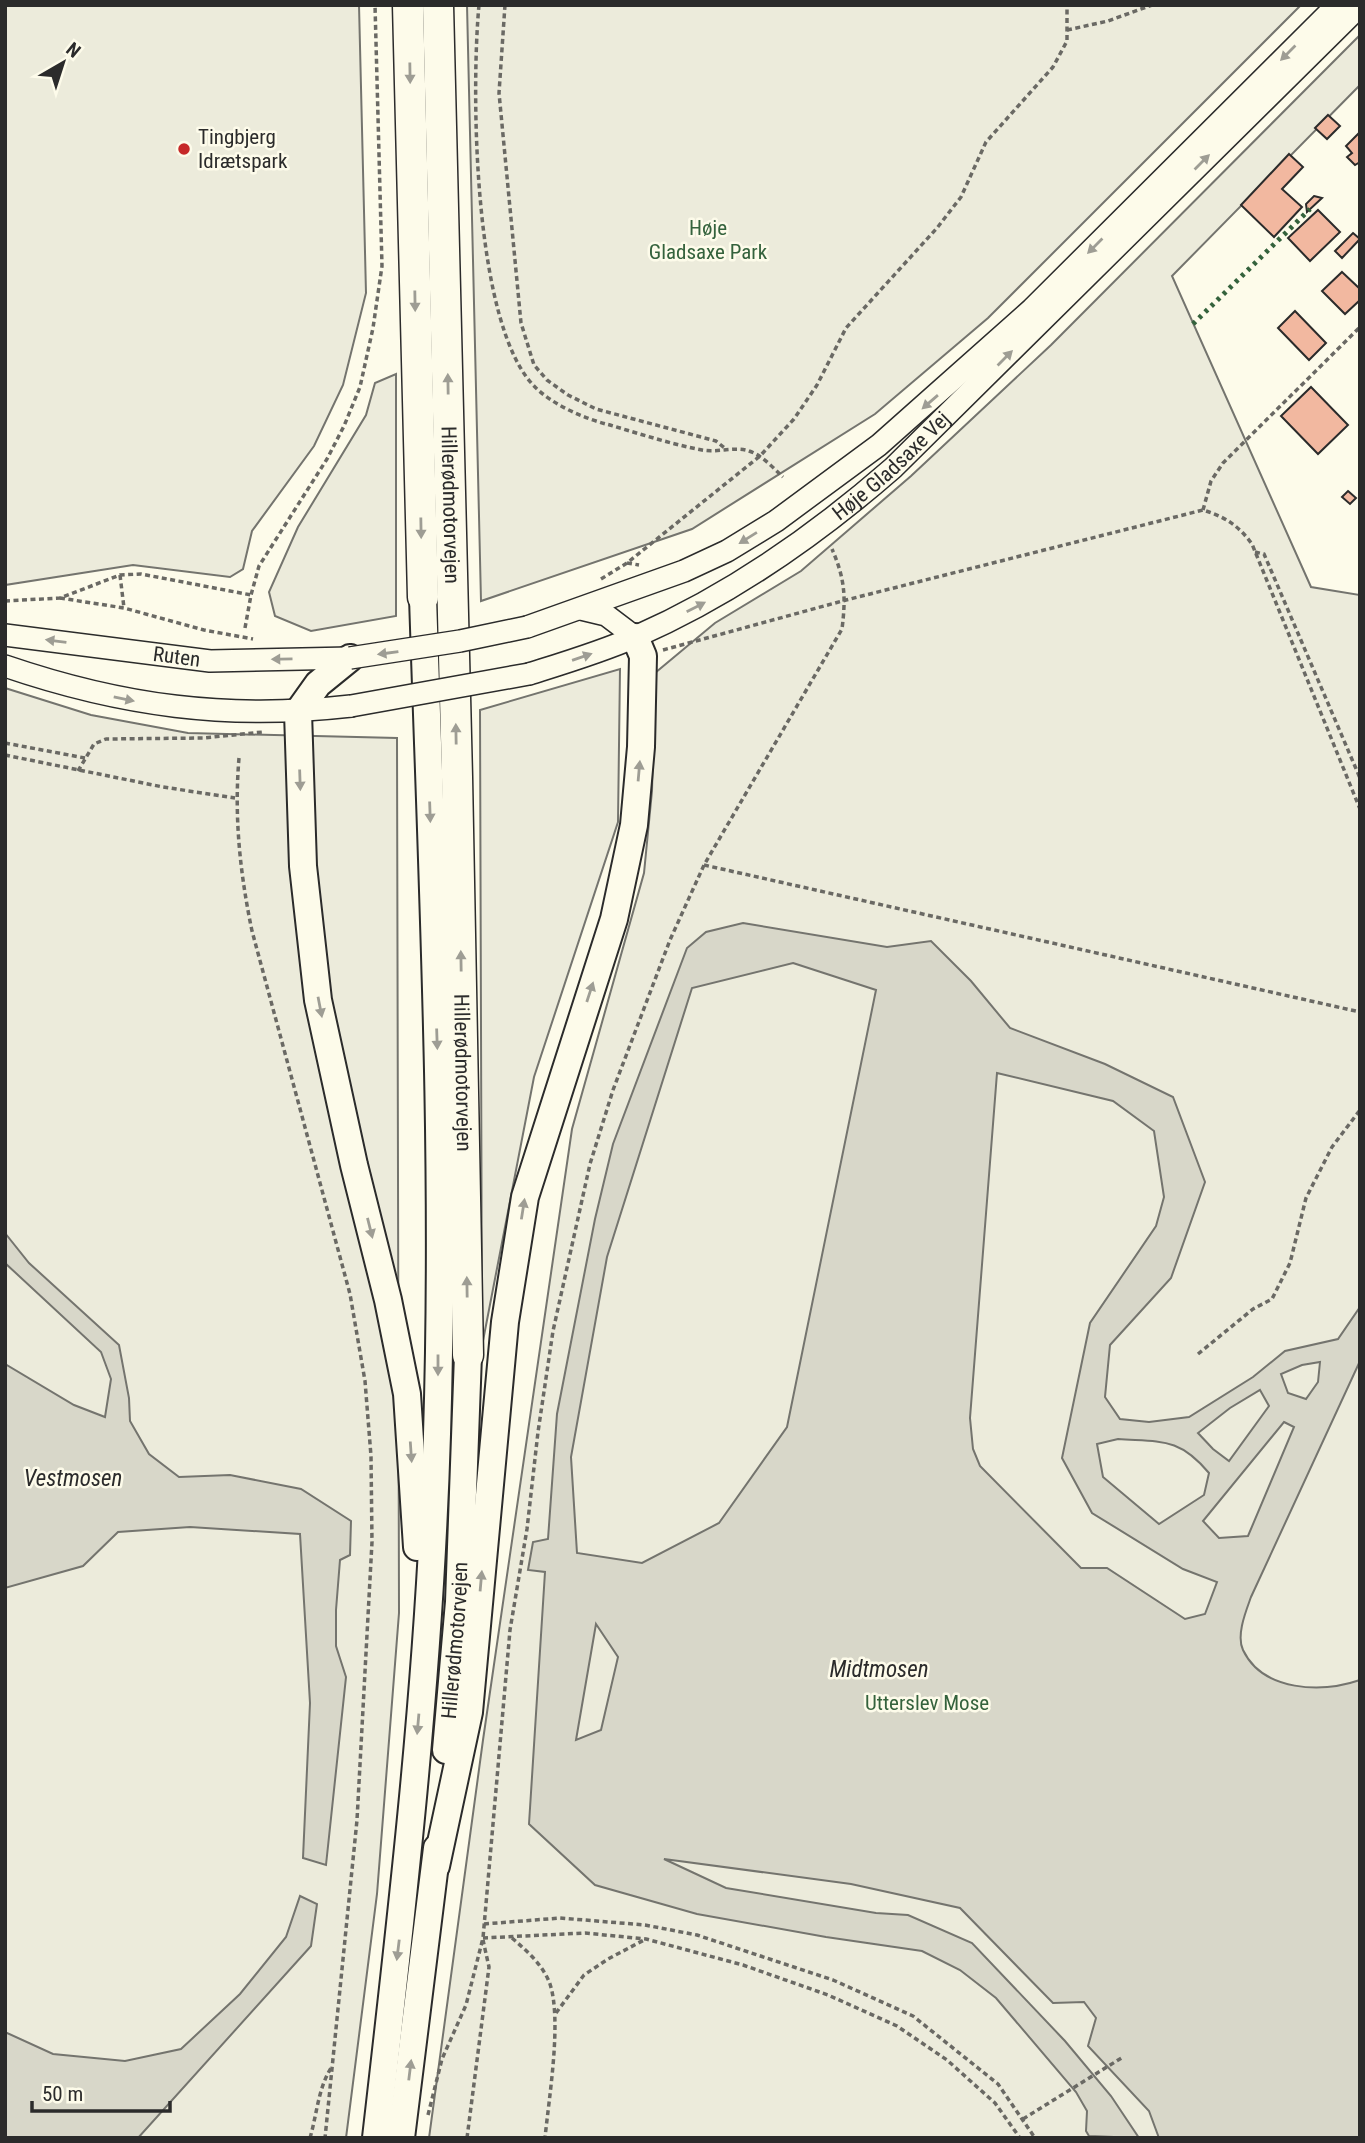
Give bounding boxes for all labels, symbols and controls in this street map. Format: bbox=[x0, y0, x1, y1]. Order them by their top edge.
north arrow bbox=[28, 28, 98, 98]
text: N bbox=[62, 38, 85, 63]
one-way arrow bbox=[1280, 45, 1297, 62]
one-way arrow bbox=[404, 63, 415, 85]
place label: Tingbjerg Idrætspark bbox=[198, 125, 288, 173]
marker: Tingbjerg Idrætspark bbox=[176, 141, 192, 157]
one-way arrow bbox=[1193, 155, 1210, 171]
park label: Høje Gladsaxe Park bbox=[649, 216, 768, 264]
one-way arrow bbox=[1087, 237, 1104, 253]
one-way arrow bbox=[410, 290, 421, 312]
one-way arrow bbox=[996, 350, 1013, 366]
one-way arrow bbox=[442, 373, 453, 395]
one-way arrow bbox=[921, 394, 938, 409]
street label: Høje Gladsaxe Vej bbox=[828, 407, 955, 525]
street label: Hillerødmotorvejen bbox=[436, 426, 464, 584]
one-way arrow bbox=[415, 518, 427, 540]
one-way arrow bbox=[738, 532, 757, 544]
one-way arrow bbox=[686, 601, 706, 612]
one-way arrow bbox=[44, 636, 66, 647]
street label: Ruten bbox=[152, 642, 202, 672]
one-way arrow bbox=[377, 648, 399, 659]
one-way arrow bbox=[572, 651, 593, 662]
one-way arrow bbox=[271, 654, 293, 665]
one-way arrow bbox=[113, 693, 135, 704]
one-way arrow bbox=[450, 723, 462, 745]
one-way arrow bbox=[634, 759, 645, 781]
one-way arrow bbox=[295, 769, 306, 791]
one-way arrow bbox=[424, 801, 436, 823]
one-way arrow bbox=[455, 950, 466, 972]
one-way arrow bbox=[586, 981, 596, 1002]
street label: Hillerødmotorvejen bbox=[449, 994, 476, 1152]
one-way arrow bbox=[315, 996, 326, 1018]
one-way arrow bbox=[432, 1028, 443, 1050]
one-way arrow bbox=[518, 1198, 529, 1220]
one-way arrow bbox=[365, 1217, 376, 1239]
one-way arrow bbox=[461, 1275, 473, 1297]
one-way arrow bbox=[432, 1354, 444, 1376]
one-way arrow bbox=[405, 1441, 416, 1463]
water label: Vestmosen bbox=[24, 1465, 122, 1492]
street label: Hillerødmotorvejen bbox=[437, 1561, 472, 1720]
one-way arrow bbox=[476, 1570, 487, 1592]
water label: Midtmosen bbox=[829, 1656, 929, 1683]
park label: Utterslev Mose bbox=[865, 1691, 989, 1715]
one-way arrow bbox=[412, 1713, 423, 1735]
one-way arrow bbox=[392, 1939, 403, 1961]
one-way arrow bbox=[404, 2059, 415, 2081]
scale bar bbox=[32, 2070, 170, 2114]
text: 50 m bbox=[42, 2082, 83, 2106]

